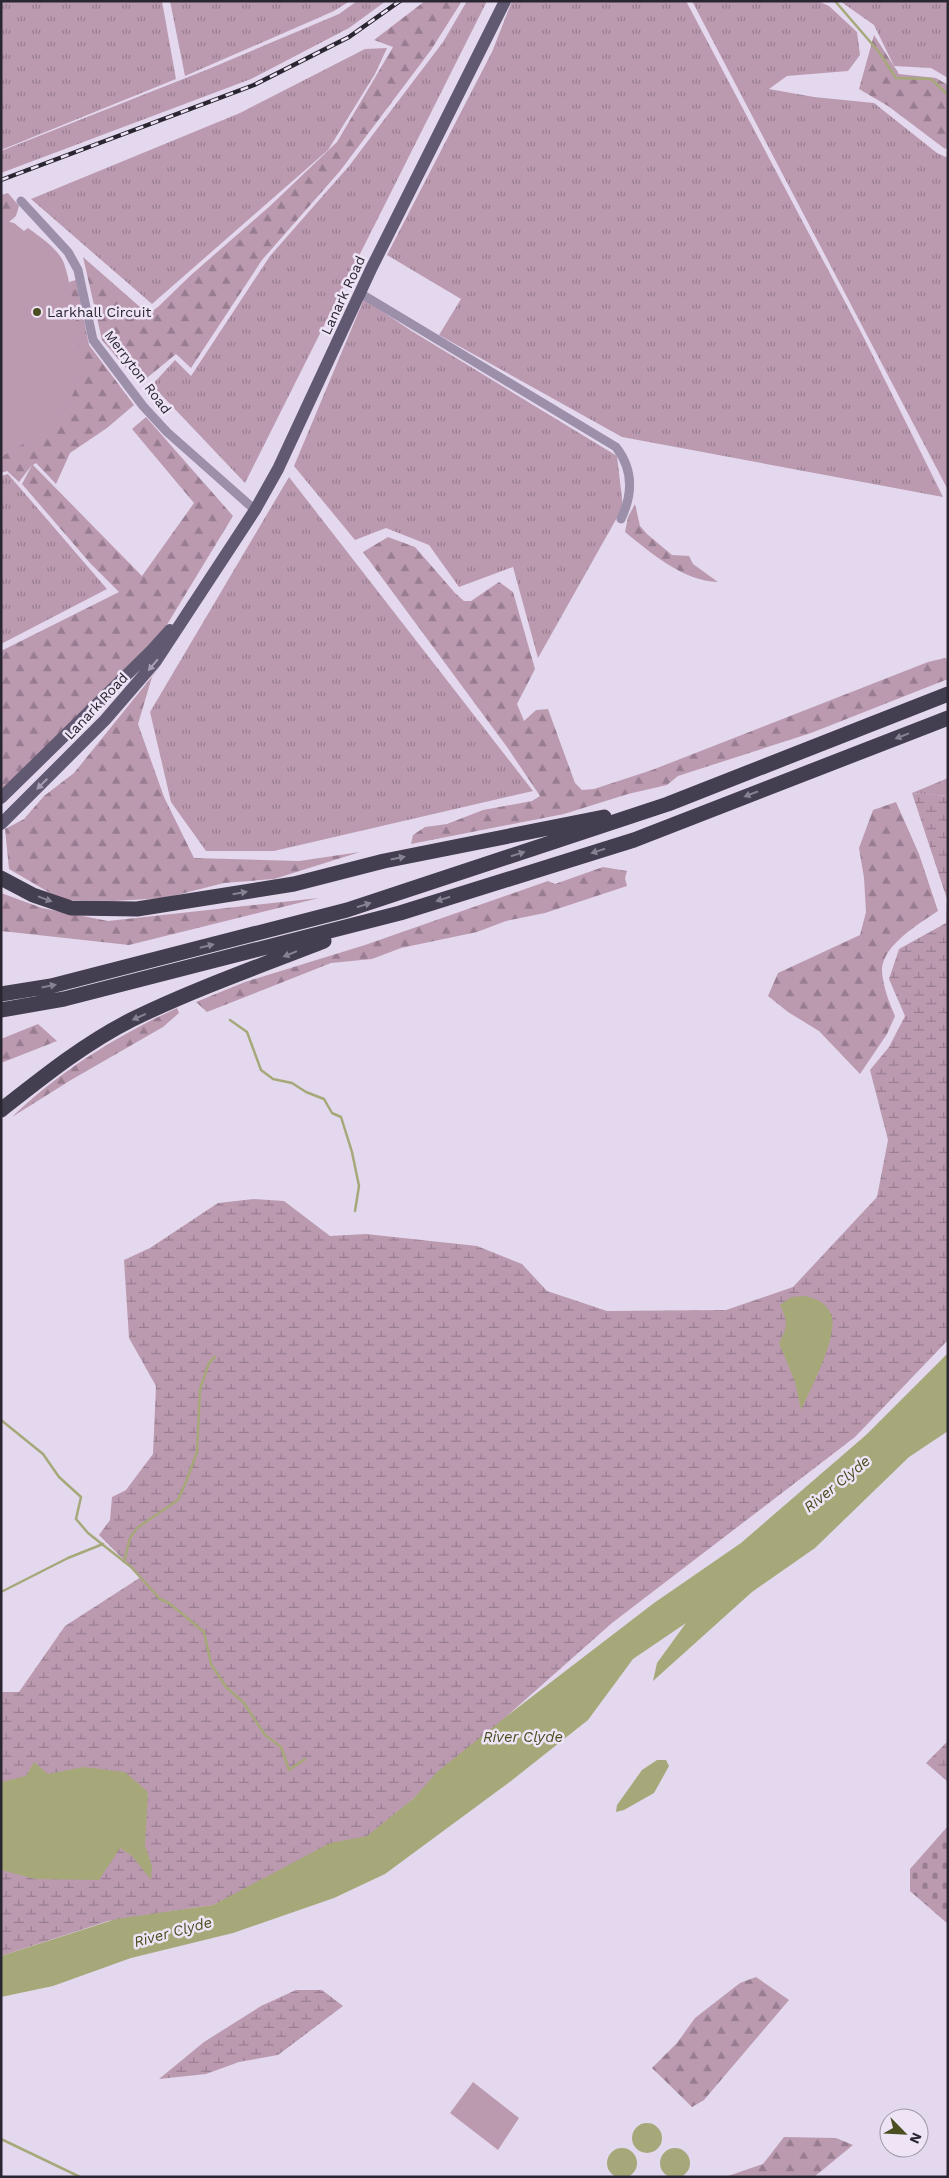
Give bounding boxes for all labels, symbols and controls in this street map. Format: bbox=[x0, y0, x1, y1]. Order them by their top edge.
street label: Lanark Road bbox=[318, 253, 368, 337]
place label: Larkhall Circuit bbox=[47, 304, 151, 320]
marker: Larkhall Circuit bbox=[31, 306, 43, 318]
street label: Merryton Road bbox=[101, 327, 175, 417]
one-way arrow bbox=[147, 659, 158, 672]
street label: Lanark Road bbox=[61, 669, 131, 743]
one-way arrow bbox=[894, 732, 909, 740]
one-way arrow bbox=[36, 778, 48, 790]
one-way arrow bbox=[744, 791, 758, 799]
one-way arrow bbox=[591, 847, 606, 855]
one-way arrow bbox=[511, 850, 526, 858]
one-way arrow bbox=[391, 854, 406, 862]
one-way arrow bbox=[232, 889, 248, 897]
one-way arrow bbox=[38, 896, 52, 904]
one-way arrow bbox=[436, 896, 451, 904]
one-way arrow bbox=[357, 901, 372, 909]
one-way arrow bbox=[199, 942, 214, 950]
one-way arrow bbox=[282, 951, 297, 958]
one-way arrow bbox=[42, 982, 58, 990]
one-way arrow bbox=[132, 1013, 147, 1021]
water label: River Clyde bbox=[800, 1452, 874, 1516]
water label: River Clyde bbox=[483, 1728, 563, 1746]
water label: River Clyde bbox=[132, 1913, 214, 1951]
north arrow bbox=[879, 2108, 929, 2158]
text: N bbox=[906, 2130, 925, 2146]

